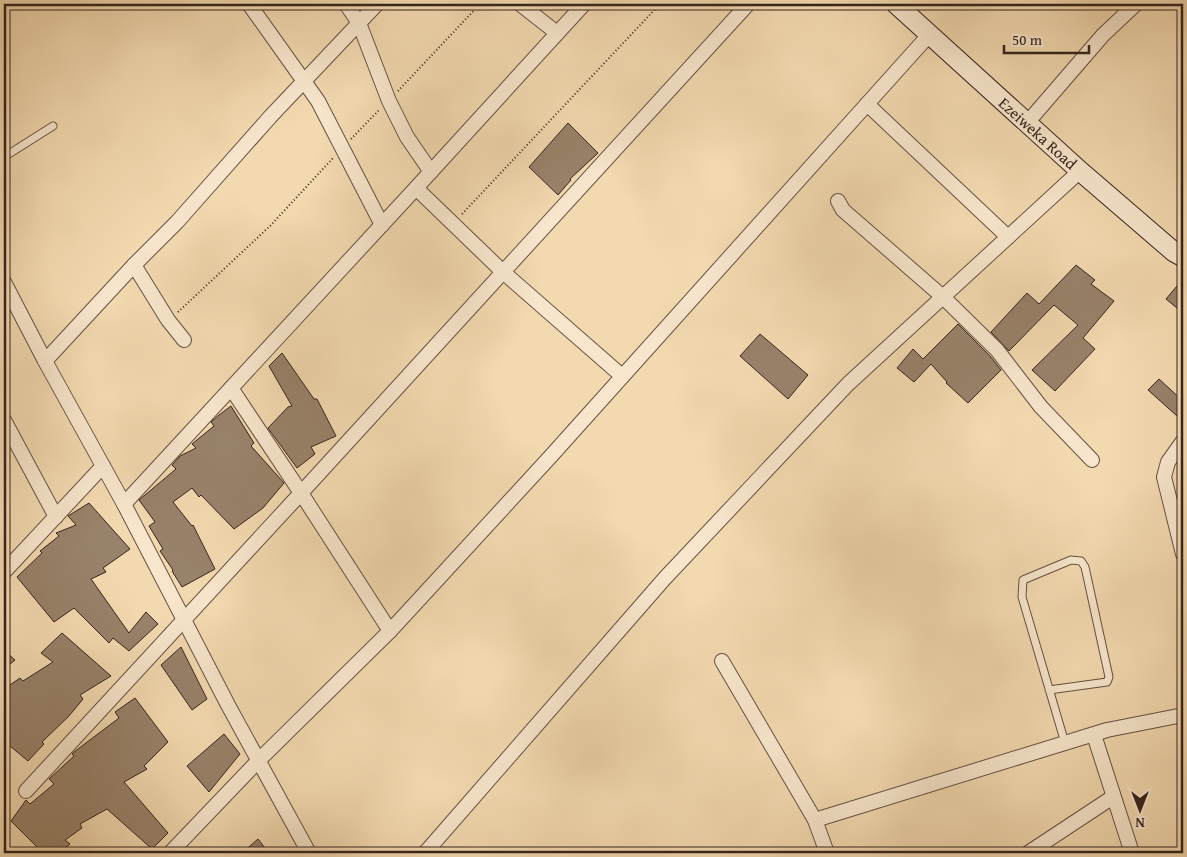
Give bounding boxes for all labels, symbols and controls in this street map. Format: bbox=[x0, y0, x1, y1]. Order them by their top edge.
scale bar bbox=[1004, 22, 1090, 54]
text: 50 m bbox=[1012, 29, 1043, 50]
street label: Ezeiweka Road bbox=[993, 91, 1083, 175]
north arrow bbox=[1114, 784, 1164, 834]
text: N bbox=[1135, 813, 1145, 833]

